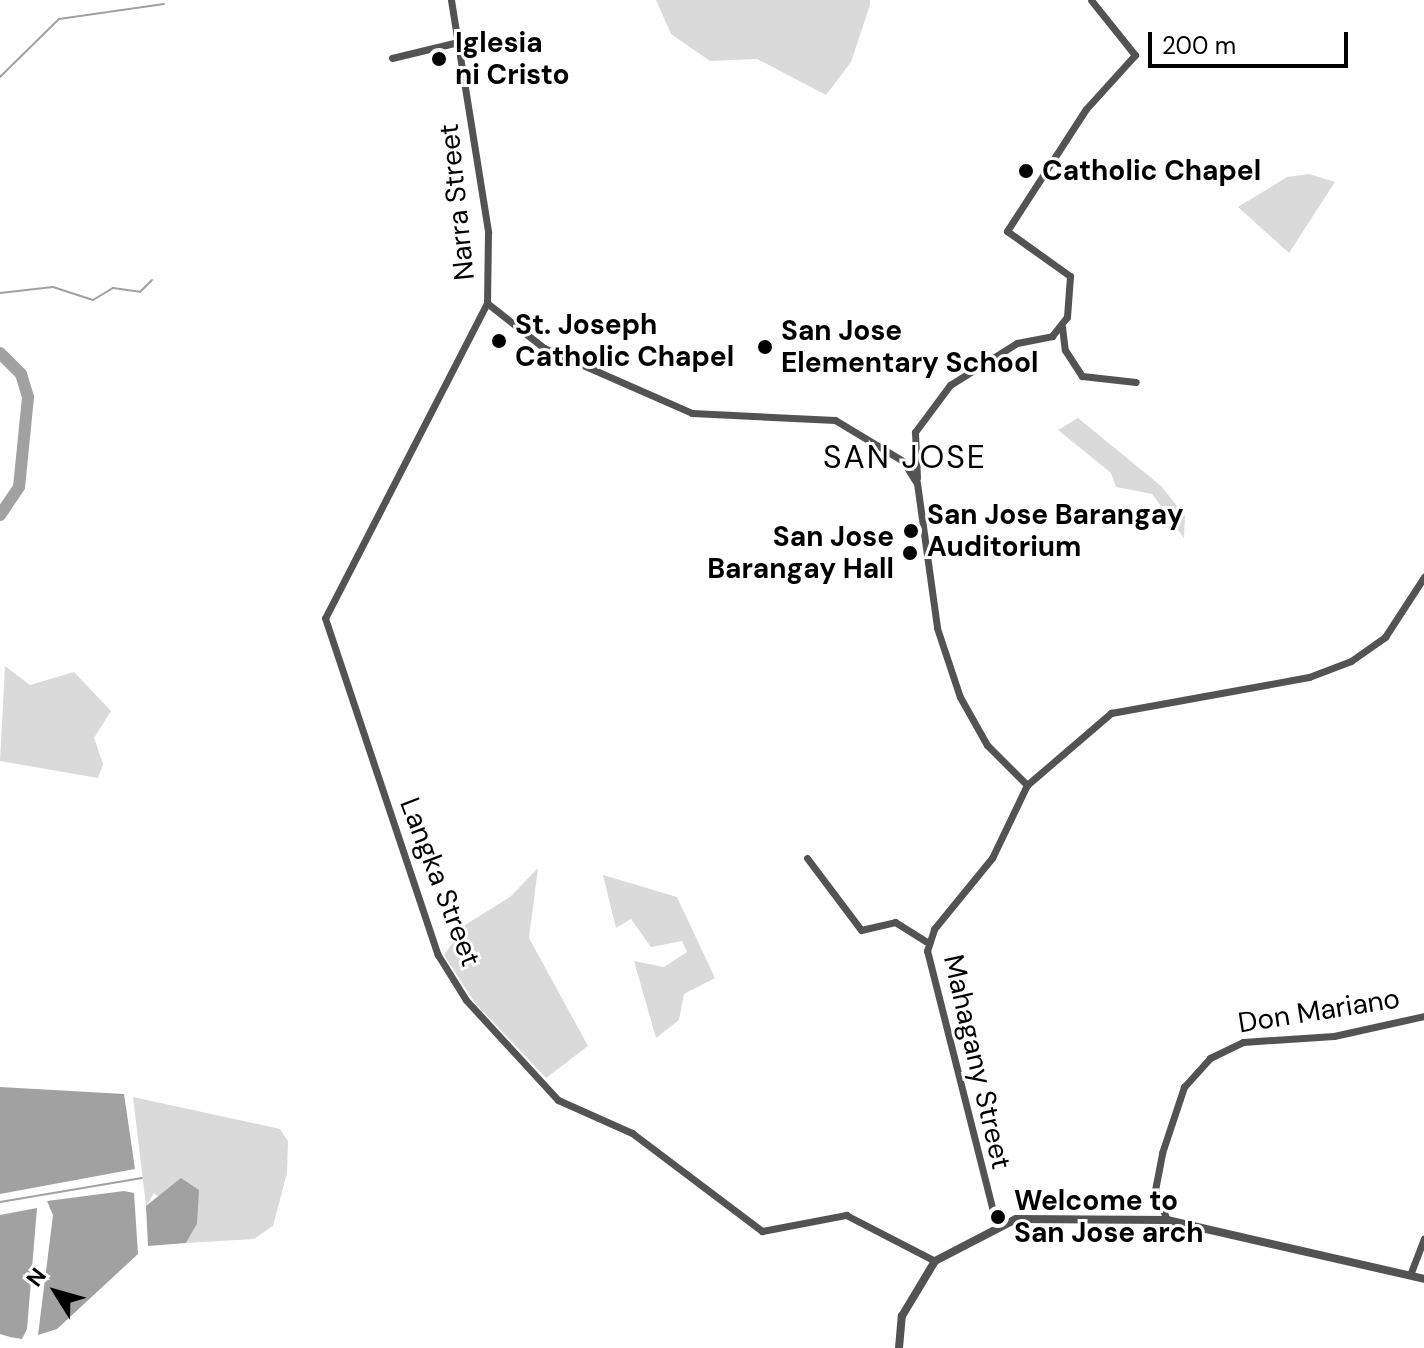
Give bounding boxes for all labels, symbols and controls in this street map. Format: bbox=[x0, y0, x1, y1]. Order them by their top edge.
scale bar bbox=[1152, 16, 1352, 66]
place label: Iglesia ni Cristo bbox=[455, 26, 570, 92]
text: 200 m bbox=[1162, 30, 1236, 61]
marker: Iglesia ni Cristo bbox=[430, 50, 448, 68]
street label: Narra Street bbox=[432, 122, 482, 282]
place label: Catholic Chapel bbox=[1042, 154, 1261, 188]
marker: Catholic Chapel bbox=[1017, 162, 1035, 180]
place label: St. Joseph Catholic Chapel bbox=[515, 308, 734, 374]
place label: San Jose Elementary School bbox=[781, 314, 1038, 380]
marker: St. Joseph Catholic Chapel bbox=[490, 332, 508, 350]
marker: San Jose Elementary School bbox=[756, 338, 774, 356]
district label: SAN JOSE bbox=[823, 438, 987, 476]
place label: San Jose Barangay Auditorium bbox=[927, 498, 1184, 564]
place label: San Jose Barangay Hall bbox=[707, 520, 894, 586]
marker: San Jose Barangay Auditorium bbox=[902, 522, 920, 540]
marker: San Jose Barangay Hall bbox=[901, 544, 919, 562]
street label: Langka Street bbox=[392, 793, 488, 971]
street label: Mahagany Street bbox=[936, 952, 1018, 1172]
street label: Don Mariano bbox=[1236, 982, 1402, 1040]
place label: Welcome to San Jose arch bbox=[1014, 1184, 1204, 1250]
marker: Welcome to San Jose arch bbox=[989, 1208, 1007, 1226]
north arrow bbox=[16, 1252, 96, 1332]
text: N bbox=[20, 1262, 53, 1292]

